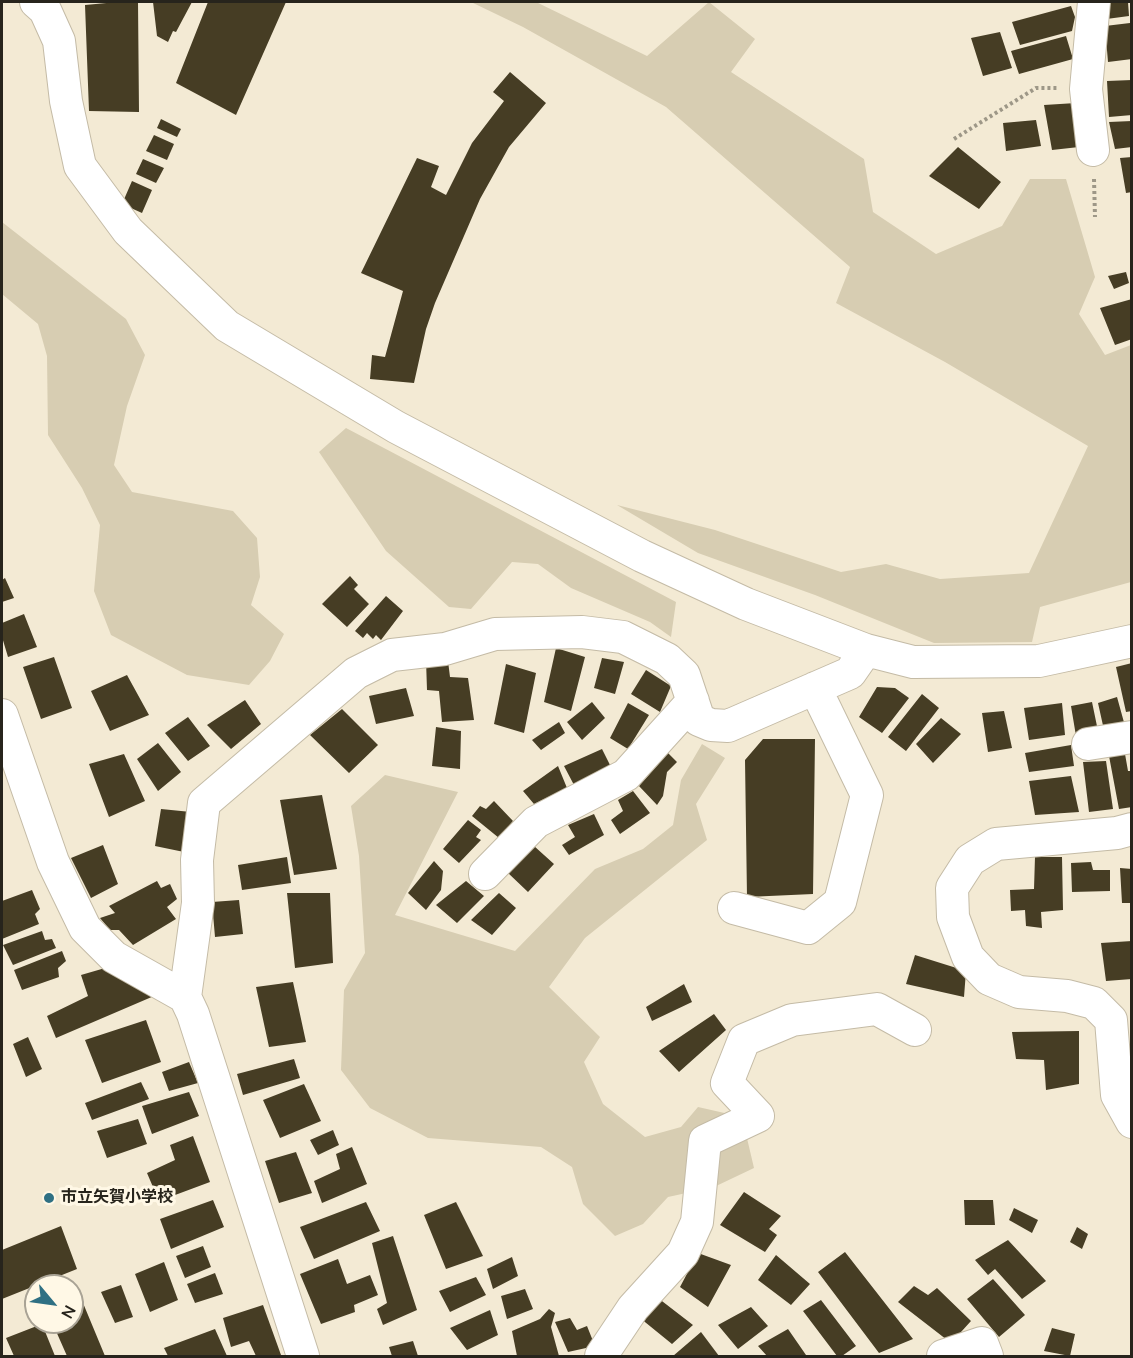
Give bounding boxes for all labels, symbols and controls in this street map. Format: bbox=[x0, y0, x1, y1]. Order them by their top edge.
place label: 市立矢賀小学校 bbox=[61, 1188, 173, 1208]
marker: 市立矢賀小学校 bbox=[42, 1191, 56, 1205]
north arrow bbox=[24, 1274, 84, 1334]
text: N bbox=[55, 1301, 81, 1322]

